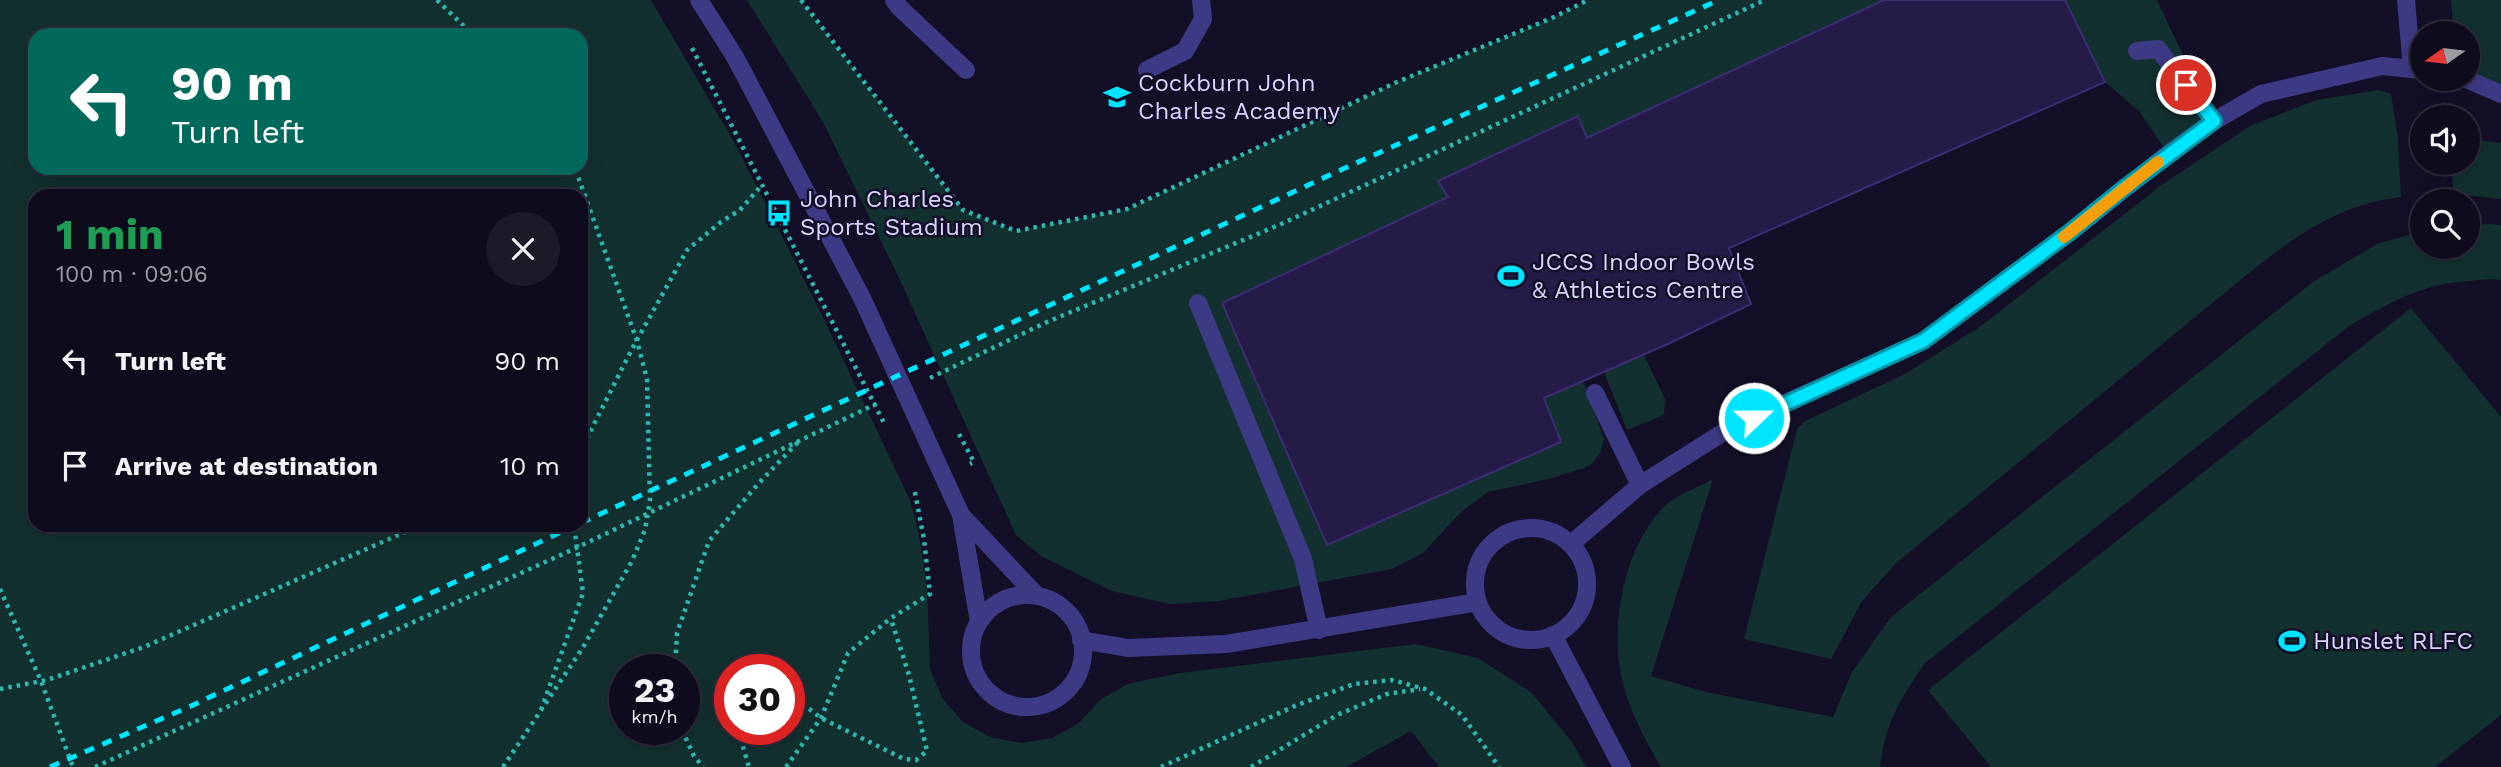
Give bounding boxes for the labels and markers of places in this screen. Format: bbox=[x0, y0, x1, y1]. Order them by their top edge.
pin bbox=[2156, 55, 2216, 115]
place label: Cockburn John Charles Academy bbox=[1138, 69, 1341, 125]
school or university icon: Cockburn John Charles Academy bbox=[1102, 82, 1132, 112]
place label: John Charles Sports Stadium bbox=[800, 185, 983, 241]
bus stop icon: John Charles Sports Stadium bbox=[764, 198, 794, 228]
place label: JCCS Indoor Bowls & Athletics Centre bbox=[1532, 248, 1755, 304]
sports icon: JCCS Indoor Bowls & Athletics Centre bbox=[1496, 261, 1526, 291]
sports icon: Hunslet RLFC bbox=[2277, 626, 2307, 656]
place label: Hunslet RLFC bbox=[2313, 627, 2473, 655]

